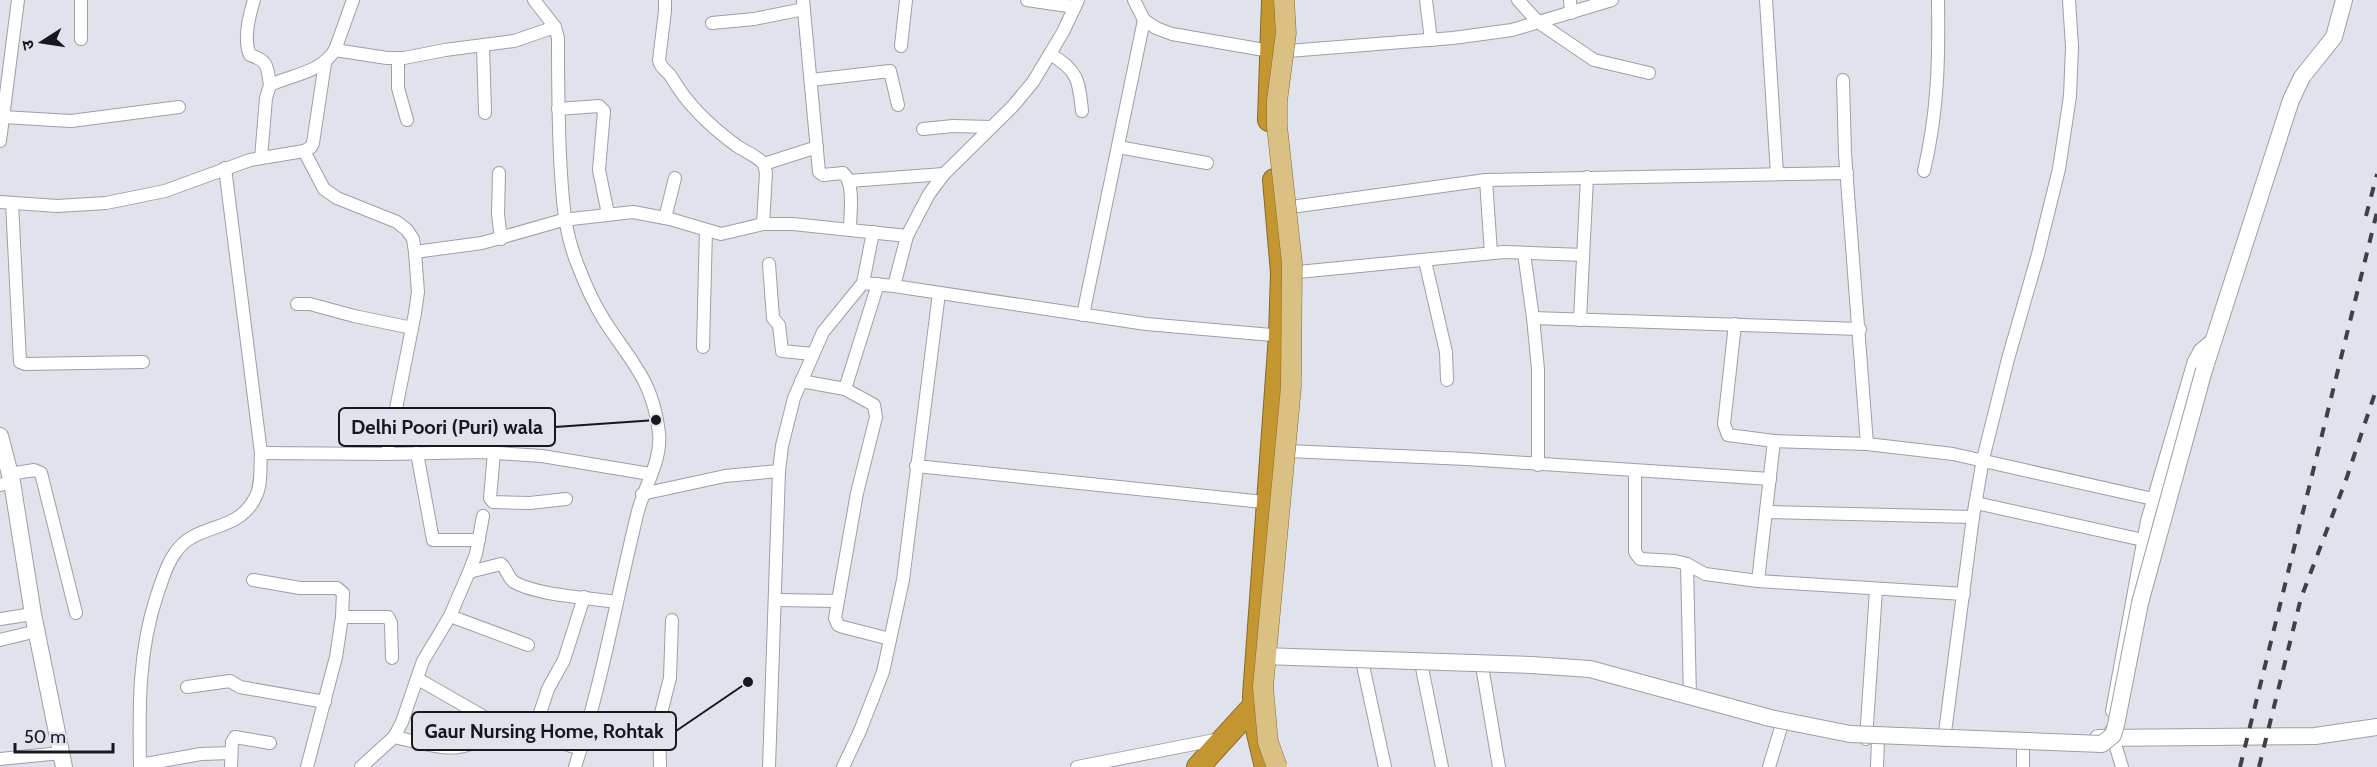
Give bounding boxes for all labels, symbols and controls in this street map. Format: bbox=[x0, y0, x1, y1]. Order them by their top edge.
north arrow bbox=[12, 12, 72, 72]
text: उ bbox=[17, 38, 38, 52]
callout: Delhi Poori (Puri) wala bbox=[339, 408, 555, 446]
text: Delhi Poori (Puri) wala bbox=[351, 415, 543, 439]
callout: Gaur Nursing Home, Rohtak bbox=[412, 712, 676, 750]
scale bar bbox=[15, 716, 112, 754]
text: Gaur Nursing Home, Rohtak bbox=[424, 719, 664, 743]
text: 50 m bbox=[24, 726, 66, 748]

